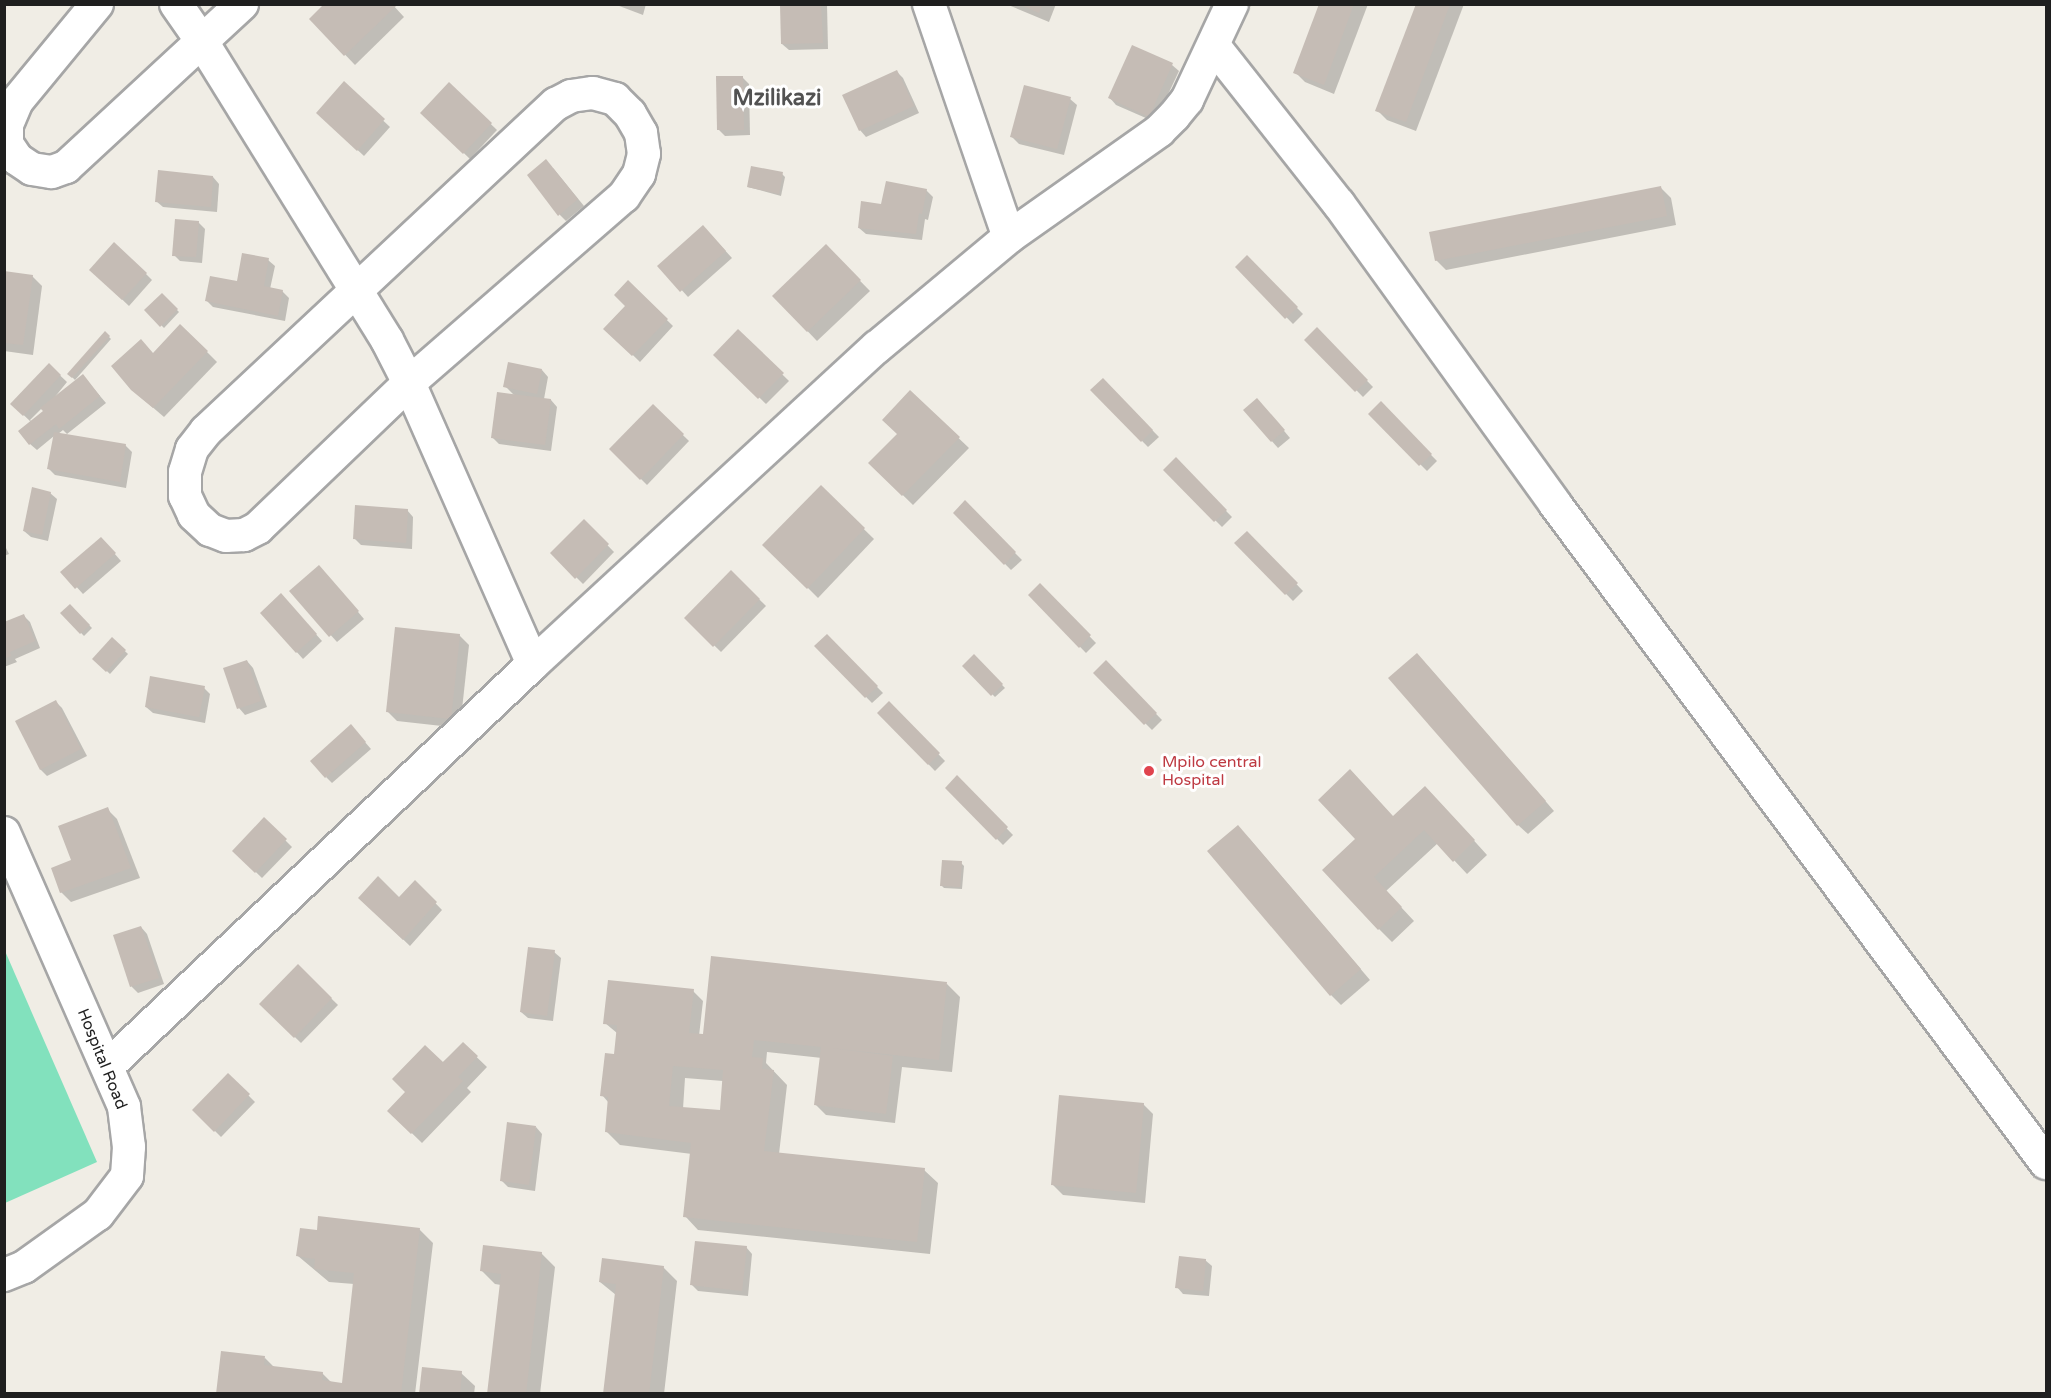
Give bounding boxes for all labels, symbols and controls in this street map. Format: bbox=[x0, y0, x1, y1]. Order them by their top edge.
district label: Mzilikazi bbox=[732, 86, 822, 112]
place label: Mpilo central Hospital bbox=[1162, 752, 1262, 790]
marker: Mpilo central Hospital bbox=[1140, 762, 1158, 780]
street label: Hospital Road bbox=[73, 1006, 131, 1112]

